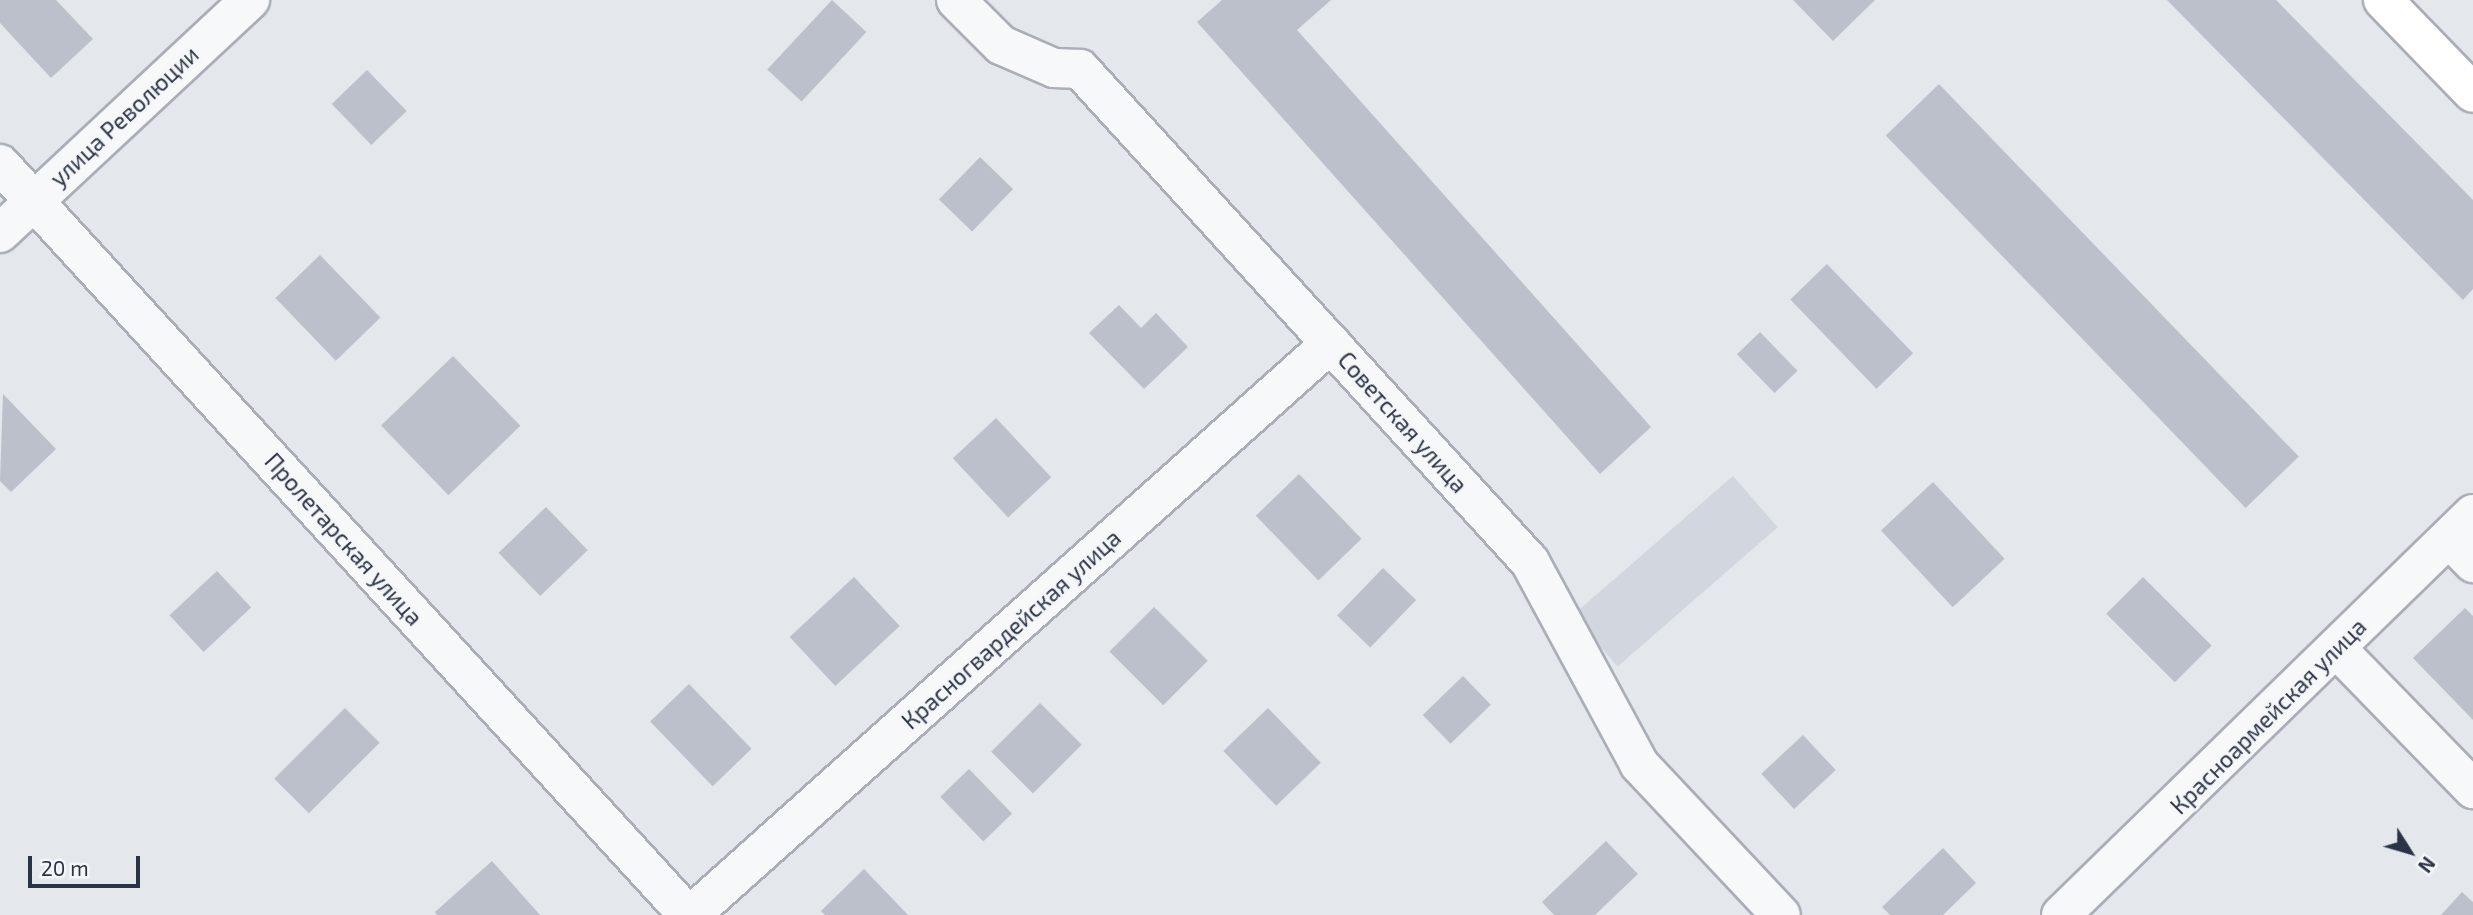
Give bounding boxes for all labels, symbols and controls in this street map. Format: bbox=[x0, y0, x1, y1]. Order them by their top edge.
street label: улица Революции bbox=[44, 40, 204, 192]
street label: Советская улица bbox=[1333, 346, 1473, 498]
street label: Пролетарская улица bbox=[259, 447, 429, 631]
street label: Красногвардейская улица bbox=[896, 523, 1126, 735]
street label: Красноармейская улица bbox=[2165, 613, 2371, 819]
north arrow bbox=[2375, 817, 2445, 887]
scale bar bbox=[32, 842, 144, 886]
text: N bbox=[2414, 853, 2440, 877]
text: 20 m bbox=[41, 855, 89, 880]

